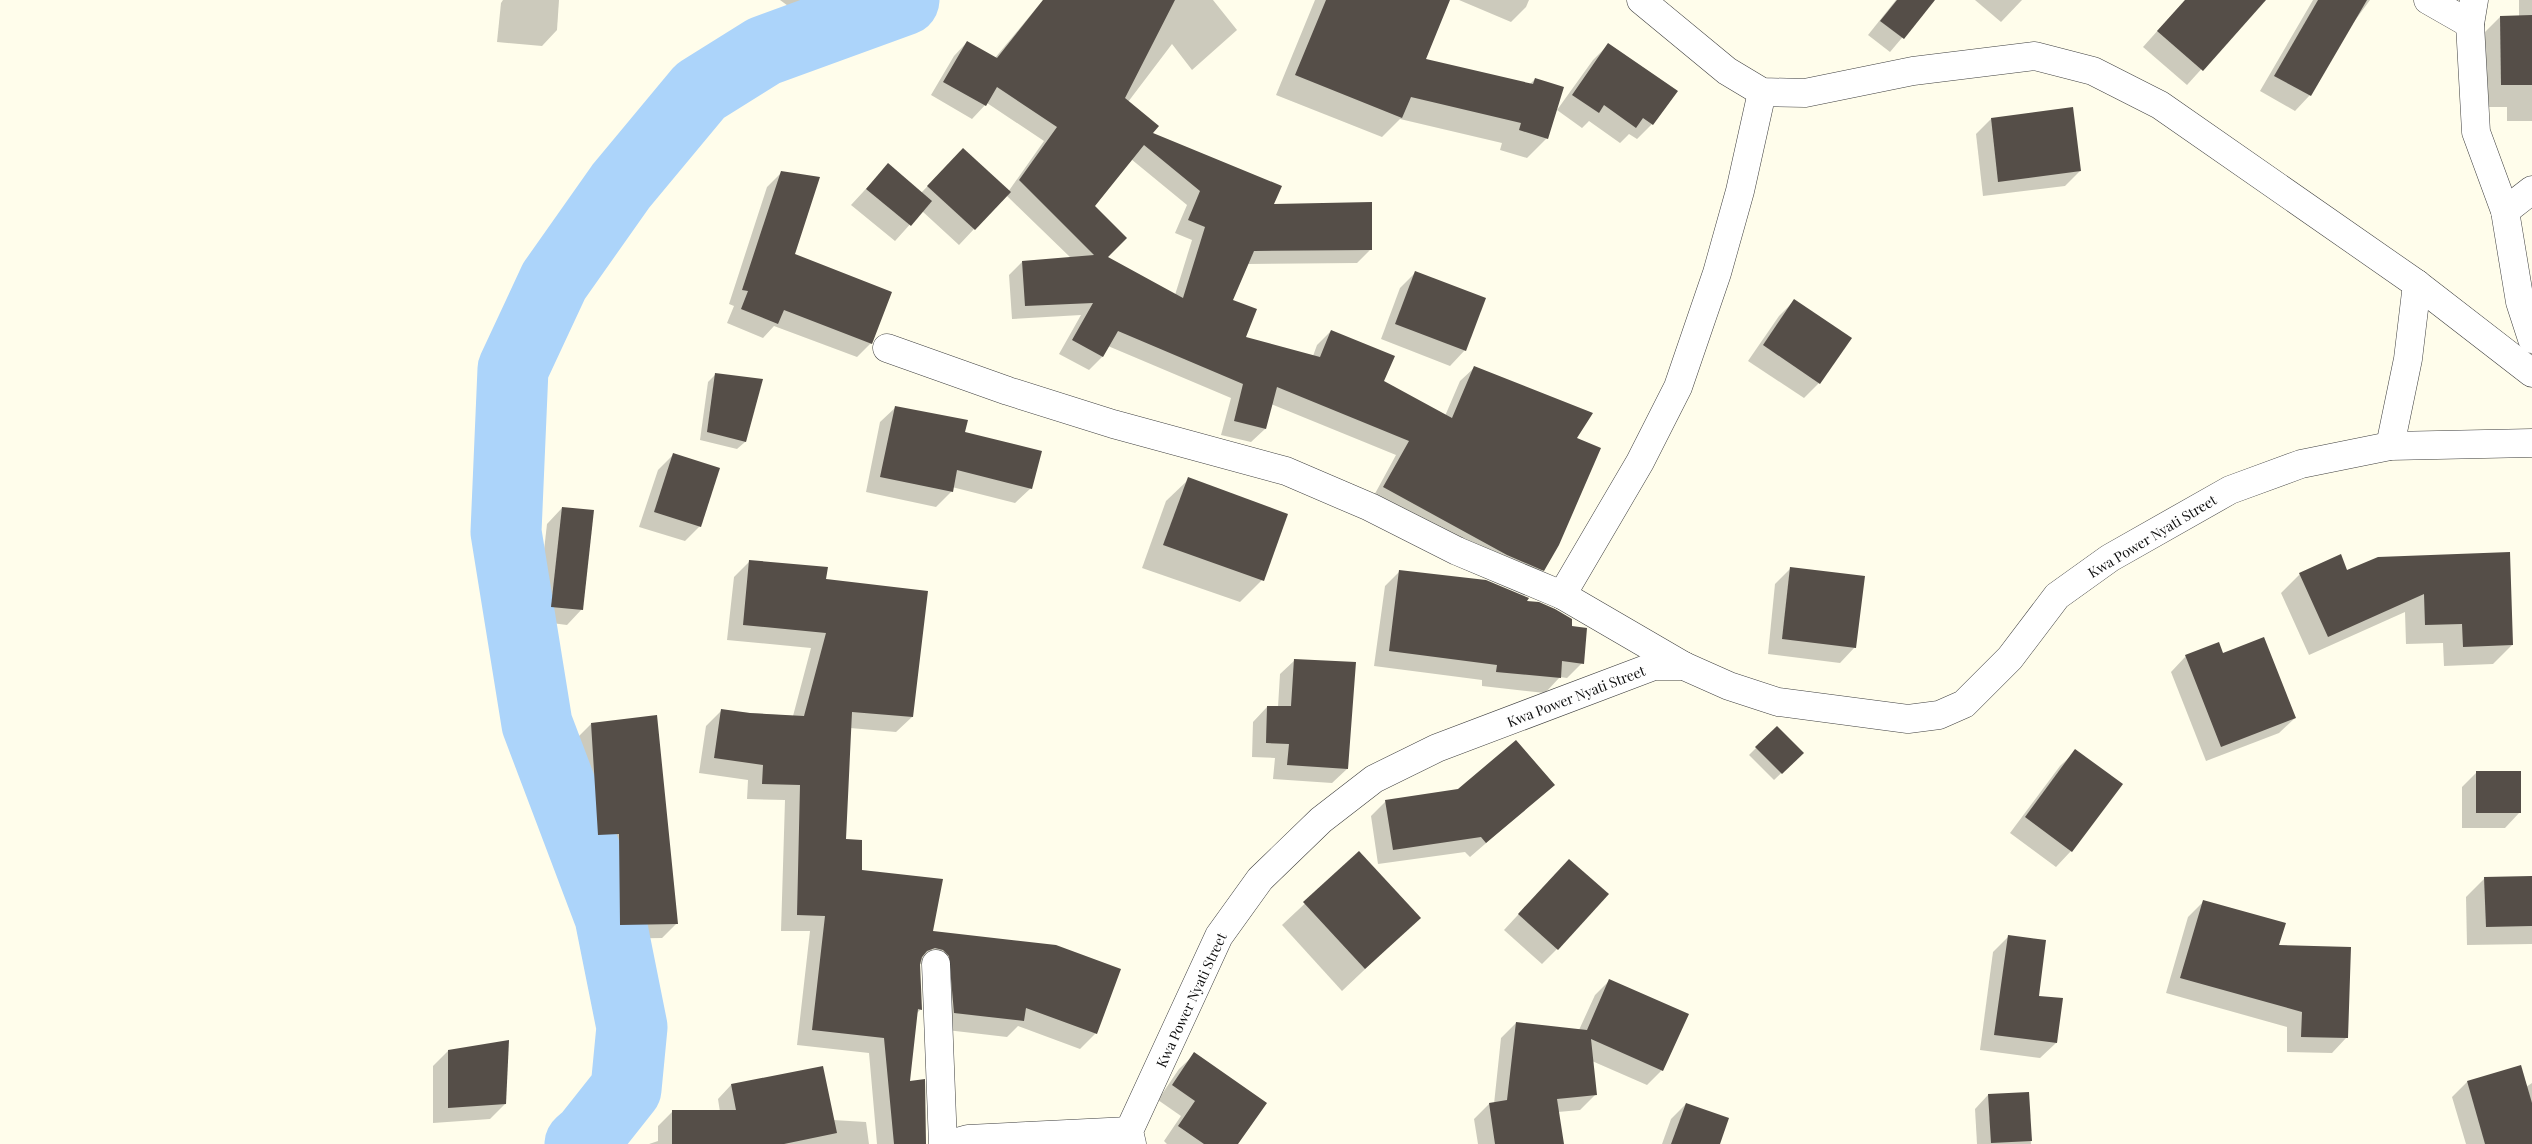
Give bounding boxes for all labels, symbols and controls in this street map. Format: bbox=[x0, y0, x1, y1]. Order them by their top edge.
street label: Kwa Power Nyati Street bbox=[2084, 490, 2221, 582]
street label: Kwa Power Nyati Street bbox=[1504, 660, 1649, 731]
street label: Kwa Power Nyati Street bbox=[1151, 929, 1231, 1071]

